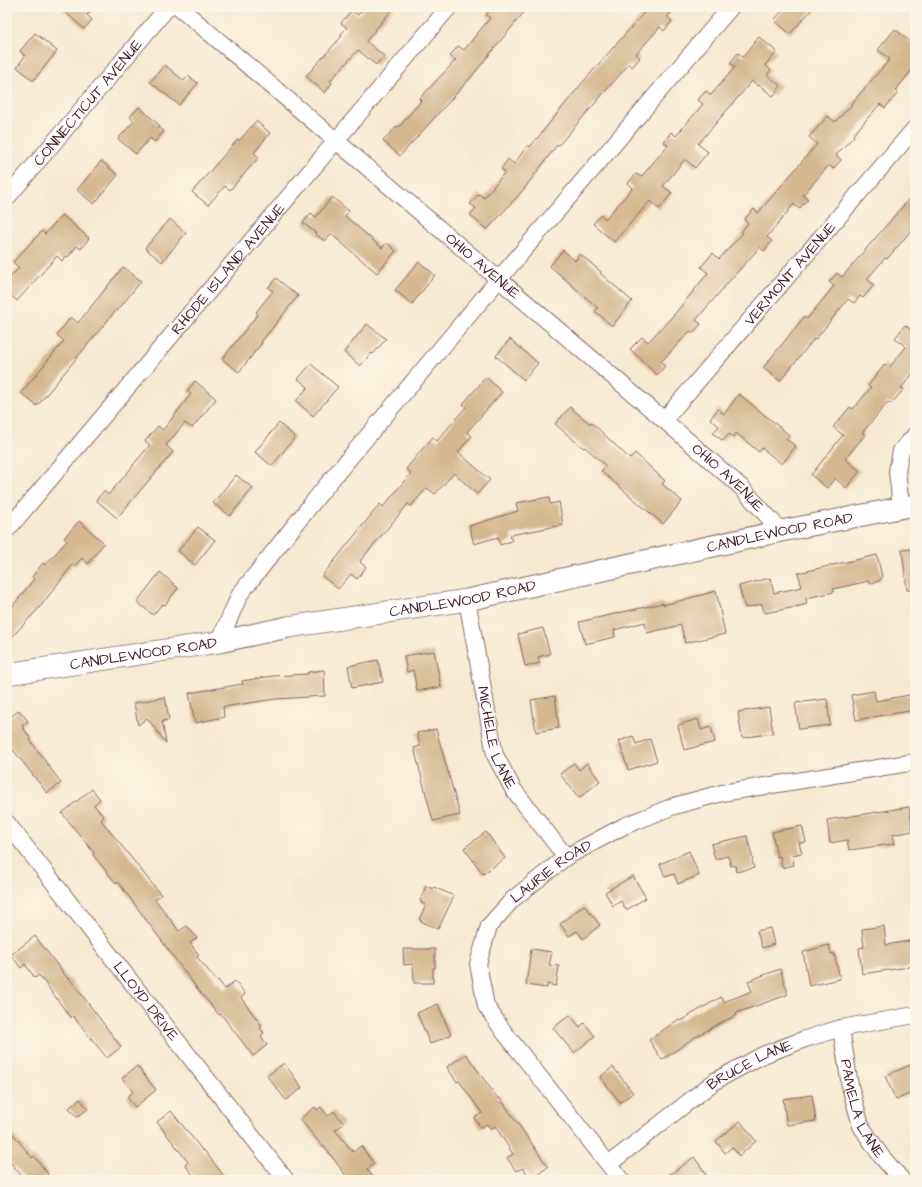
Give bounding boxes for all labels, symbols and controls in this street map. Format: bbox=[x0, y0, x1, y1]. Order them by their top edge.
street label: CONNECTICUT AVENUE bbox=[28, 35, 148, 171]
street label: RHODE ISLAND AVENUE bbox=[166, 199, 290, 339]
street label: VERMONT AVENUE bbox=[740, 217, 841, 330]
street label: OHIO AVENUE bbox=[441, 228, 524, 304]
street label: OHIO AVENUE bbox=[687, 439, 769, 517]
street label: CANDLEWOOD ROAD bbox=[705, 507, 855, 558]
street label: CANDLEWOOD ROAD bbox=[388, 575, 538, 623]
street label: CANDLEWOOD ROAD bbox=[68, 632, 219, 675]
street label: MICHELE LANE bbox=[472, 684, 521, 793]
street label: LAURIE ROAD bbox=[506, 835, 596, 908]
street label: LLOYD DRIVE bbox=[108, 957, 184, 1046]
street label: BRUCE LANE bbox=[702, 1035, 796, 1095]
street label: PAMELA LANE bbox=[835, 1058, 889, 1162]

